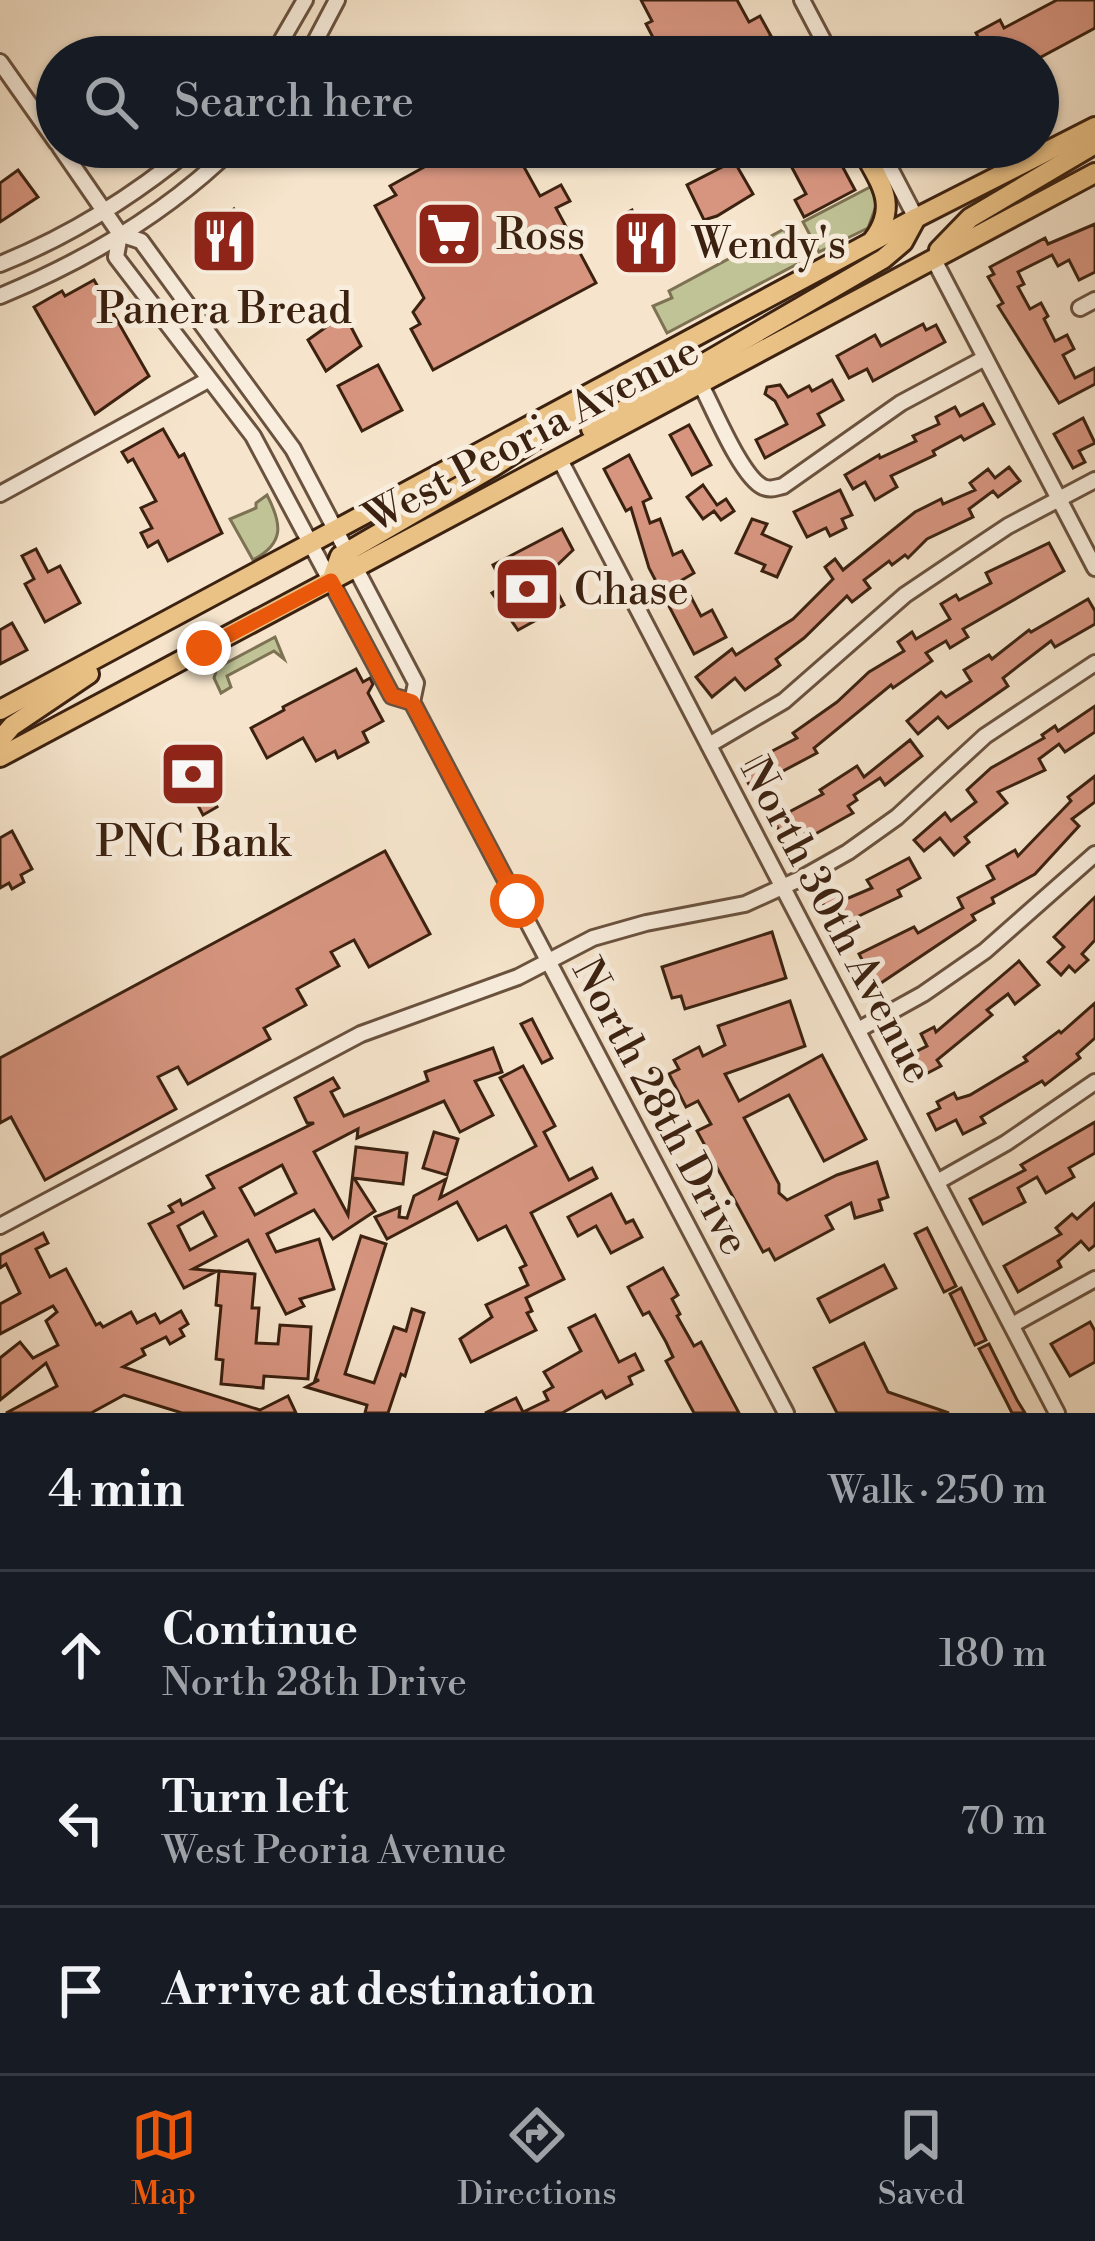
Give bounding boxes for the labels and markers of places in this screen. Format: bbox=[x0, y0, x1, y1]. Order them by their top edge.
supermarket icon: Ross bbox=[414, 199, 484, 269]
restaurant icon: Panera Bread bbox=[189, 206, 259, 276]
restaurant icon: Wendy's bbox=[611, 208, 681, 278]
place label: Ross bbox=[496, 210, 585, 263]
place label: Wendy's bbox=[690, 219, 846, 273]
place label: Panera Bread bbox=[96, 284, 352, 337]
bank icon: Chase bbox=[492, 554, 562, 624]
place label: Chase bbox=[574, 565, 689, 618]
bank icon: PNC Bank bbox=[158, 739, 228, 809]
place label: PNC Bank bbox=[96, 817, 292, 870]

